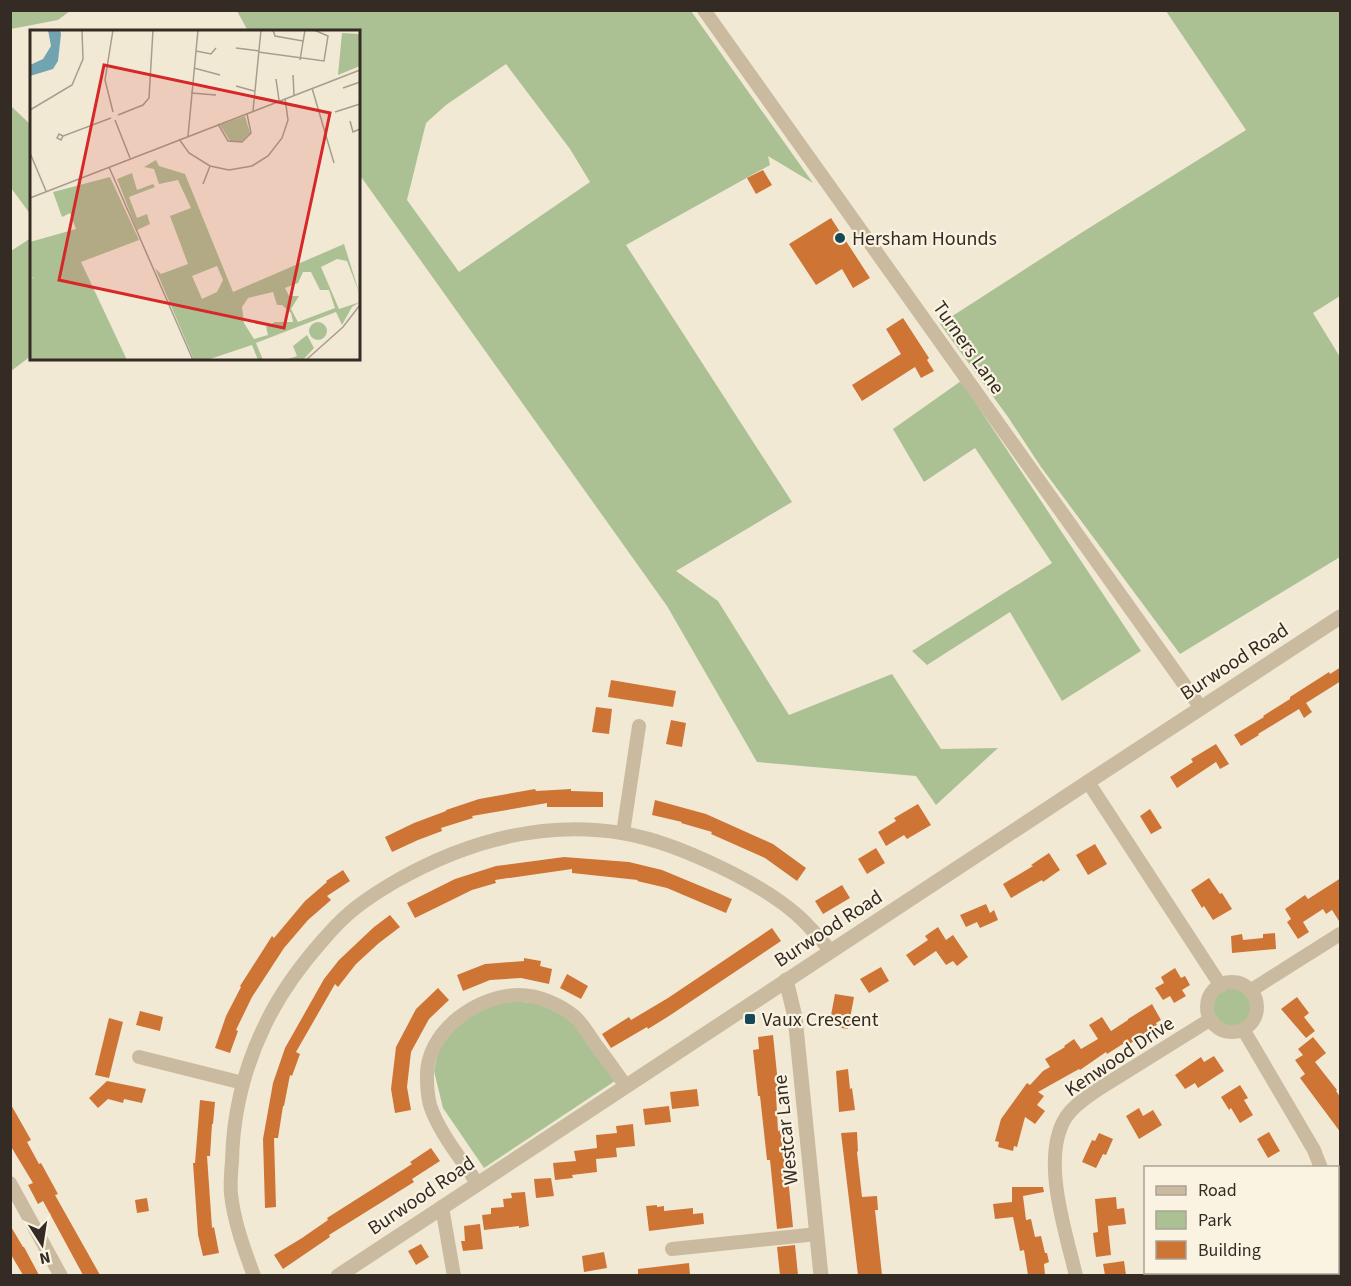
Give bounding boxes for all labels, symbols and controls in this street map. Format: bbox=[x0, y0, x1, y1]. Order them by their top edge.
inset map bbox=[30, 30, 360, 360]
place label: Hersham Hounds bbox=[852, 225, 997, 253]
marker: Hersham Hounds bbox=[833, 231, 847, 245]
street label: Turners Lane bbox=[926, 295, 1011, 400]
street label: Burwood Road bbox=[1175, 616, 1294, 707]
street label: Burwood Road bbox=[769, 883, 888, 974]
place label: Vaux Crescent bbox=[762, 1006, 879, 1034]
street label: Kenwood Drive bbox=[1059, 1010, 1180, 1104]
marker: Vaux Crescent bbox=[743, 1012, 757, 1026]
street label: Westcar Lane bbox=[766, 1073, 806, 1186]
street label: Burwood Road bbox=[362, 1150, 481, 1242]
legend bbox=[1144, 1166, 1339, 1274]
text: Road bbox=[1198, 1178, 1237, 1203]
text: Park bbox=[1198, 1208, 1232, 1233]
north arrow bbox=[12, 1214, 72, 1274]
text: Building bbox=[1198, 1238, 1261, 1263]
text: N bbox=[37, 1246, 52, 1270]

